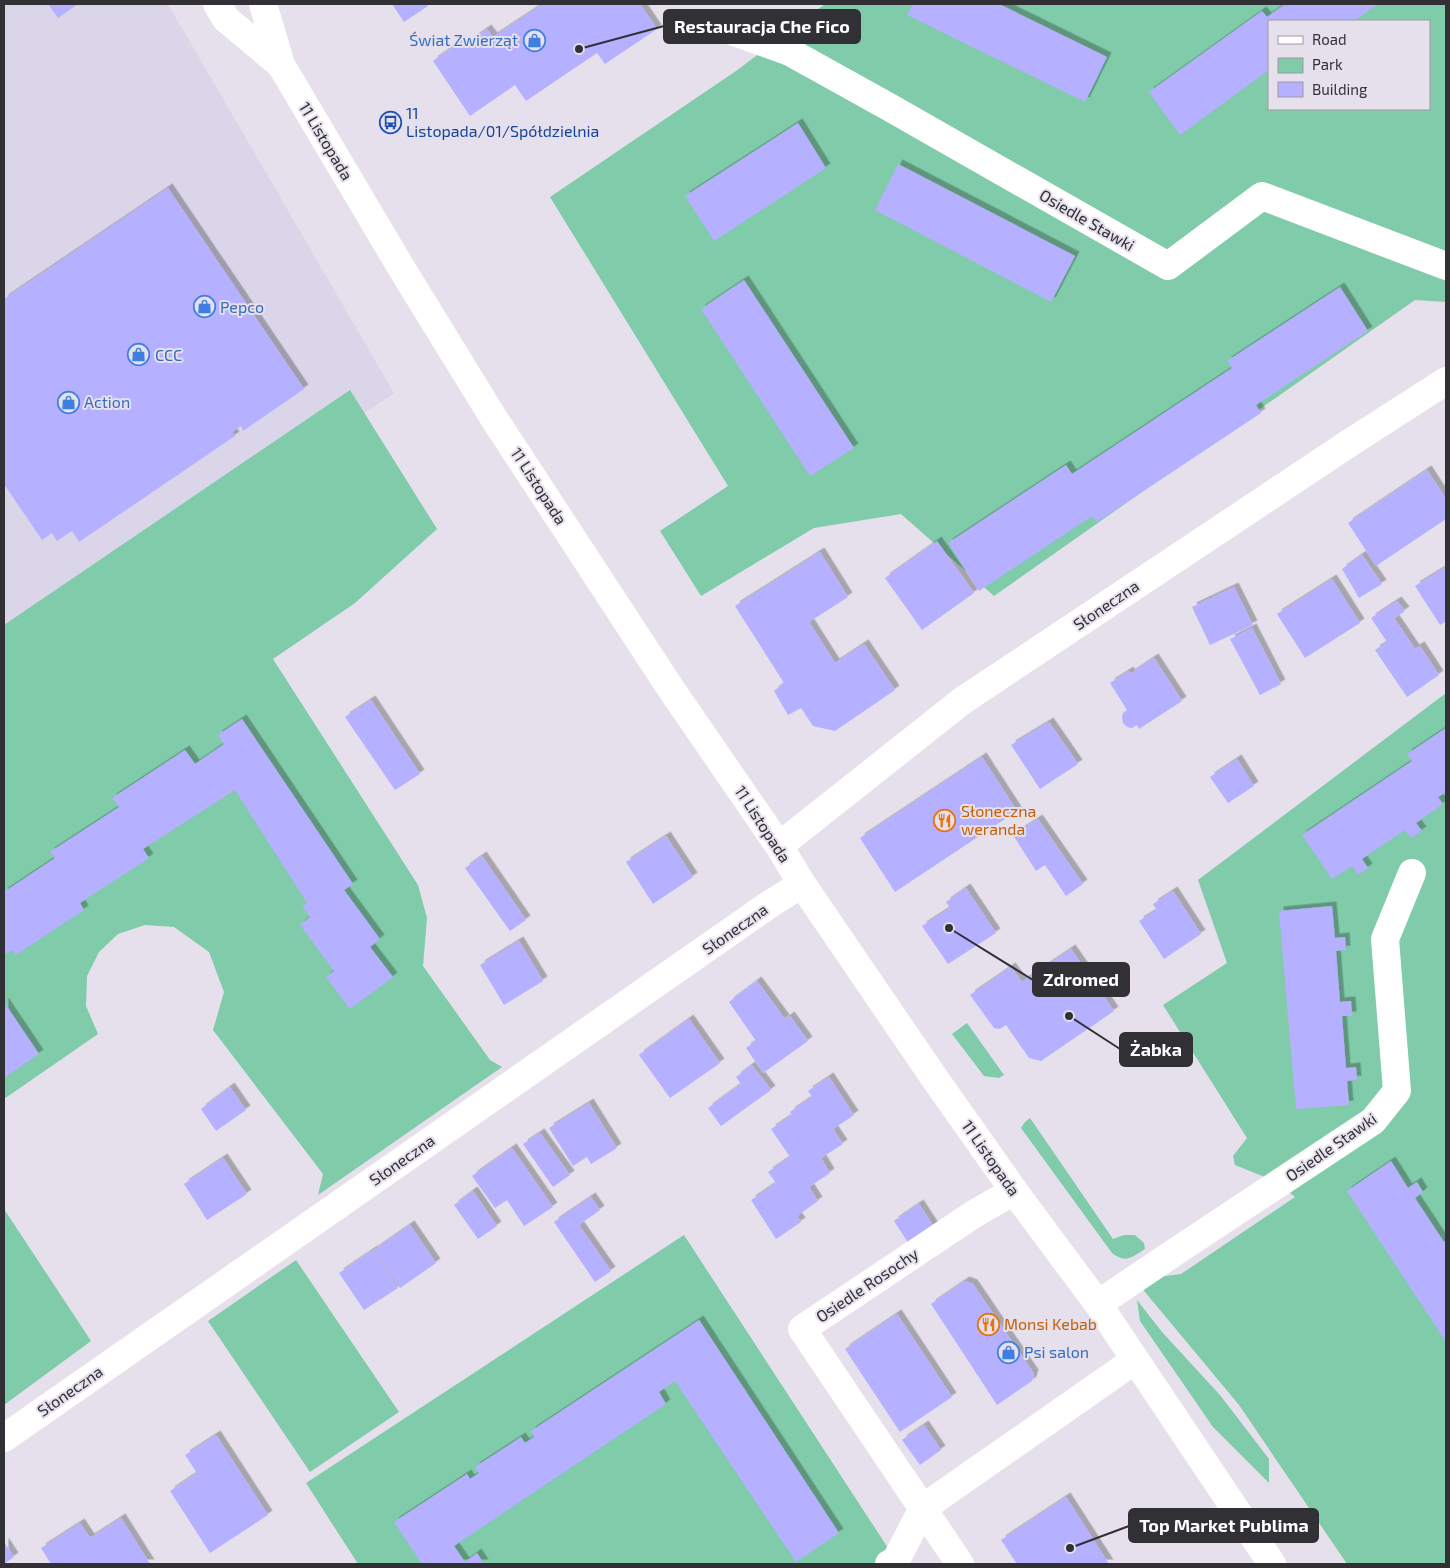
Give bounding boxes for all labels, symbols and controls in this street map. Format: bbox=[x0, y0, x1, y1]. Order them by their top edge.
callout: Restauracja Che Fico bbox=[664, 10, 860, 43]
text: Restauracja Che Fico bbox=[674, 15, 850, 37]
legend bbox=[1268, 20, 1430, 110]
shop icon: Świat Zwierząt bbox=[522, 28, 546, 52]
place label: Świat Zwierząt bbox=[409, 30, 518, 49]
text: Road bbox=[1312, 30, 1347, 48]
text: Park bbox=[1312, 55, 1343, 73]
text: Building bbox=[1312, 80, 1368, 98]
street label: 11 Listopada bbox=[296, 98, 357, 183]
place label: 11 Listopada/01/Spółdzielnia bbox=[406, 103, 599, 140]
bus stop icon: 11 Listopada/01/Spółdzielnia bbox=[378, 110, 402, 134]
street label: Osiedle Stawki bbox=[1036, 185, 1138, 254]
shop icon: Pepco bbox=[192, 295, 216, 319]
place label: Pepco bbox=[220, 297, 264, 316]
shop icon: CCC bbox=[127, 343, 151, 367]
place label: CCC bbox=[155, 345, 182, 364]
shop icon: Action bbox=[56, 390, 80, 414]
place label: Action bbox=[84, 392, 130, 411]
street label: 11 Listopada bbox=[508, 444, 571, 528]
street label: Słoneczna bbox=[1069, 576, 1142, 634]
street label: 11 Listopada bbox=[732, 782, 795, 866]
place label: Słoneczna weranda bbox=[961, 801, 1036, 838]
restaurant icon: Słoneczna weranda bbox=[933, 808, 957, 832]
street label: Słoneczna bbox=[698, 899, 771, 958]
callout: Zdromed bbox=[1033, 963, 1129, 996]
text: Zdromed bbox=[1043, 968, 1119, 990]
callout: Żabka bbox=[1120, 1033, 1192, 1066]
text: Żabka bbox=[1130, 1038, 1182, 1060]
street label: Osiedle Stawki bbox=[1282, 1108, 1380, 1185]
street label: 11 Listopada bbox=[958, 1116, 1024, 1199]
street label: Słoneczna bbox=[365, 1130, 438, 1189]
street label: Osiedle Rosochy bbox=[812, 1243, 922, 1326]
restaurant icon: Monsi Kebab bbox=[976, 1312, 1000, 1336]
place label: Monsi Kebab bbox=[1004, 1314, 1097, 1333]
shop icon: Psi salon bbox=[996, 1340, 1020, 1364]
place label: Psi salon bbox=[1024, 1342, 1089, 1361]
street label: Słoneczna bbox=[33, 1361, 106, 1420]
callout: Top Market Publima bbox=[1129, 1509, 1318, 1542]
text: Top Market Publima bbox=[1139, 1514, 1309, 1536]

